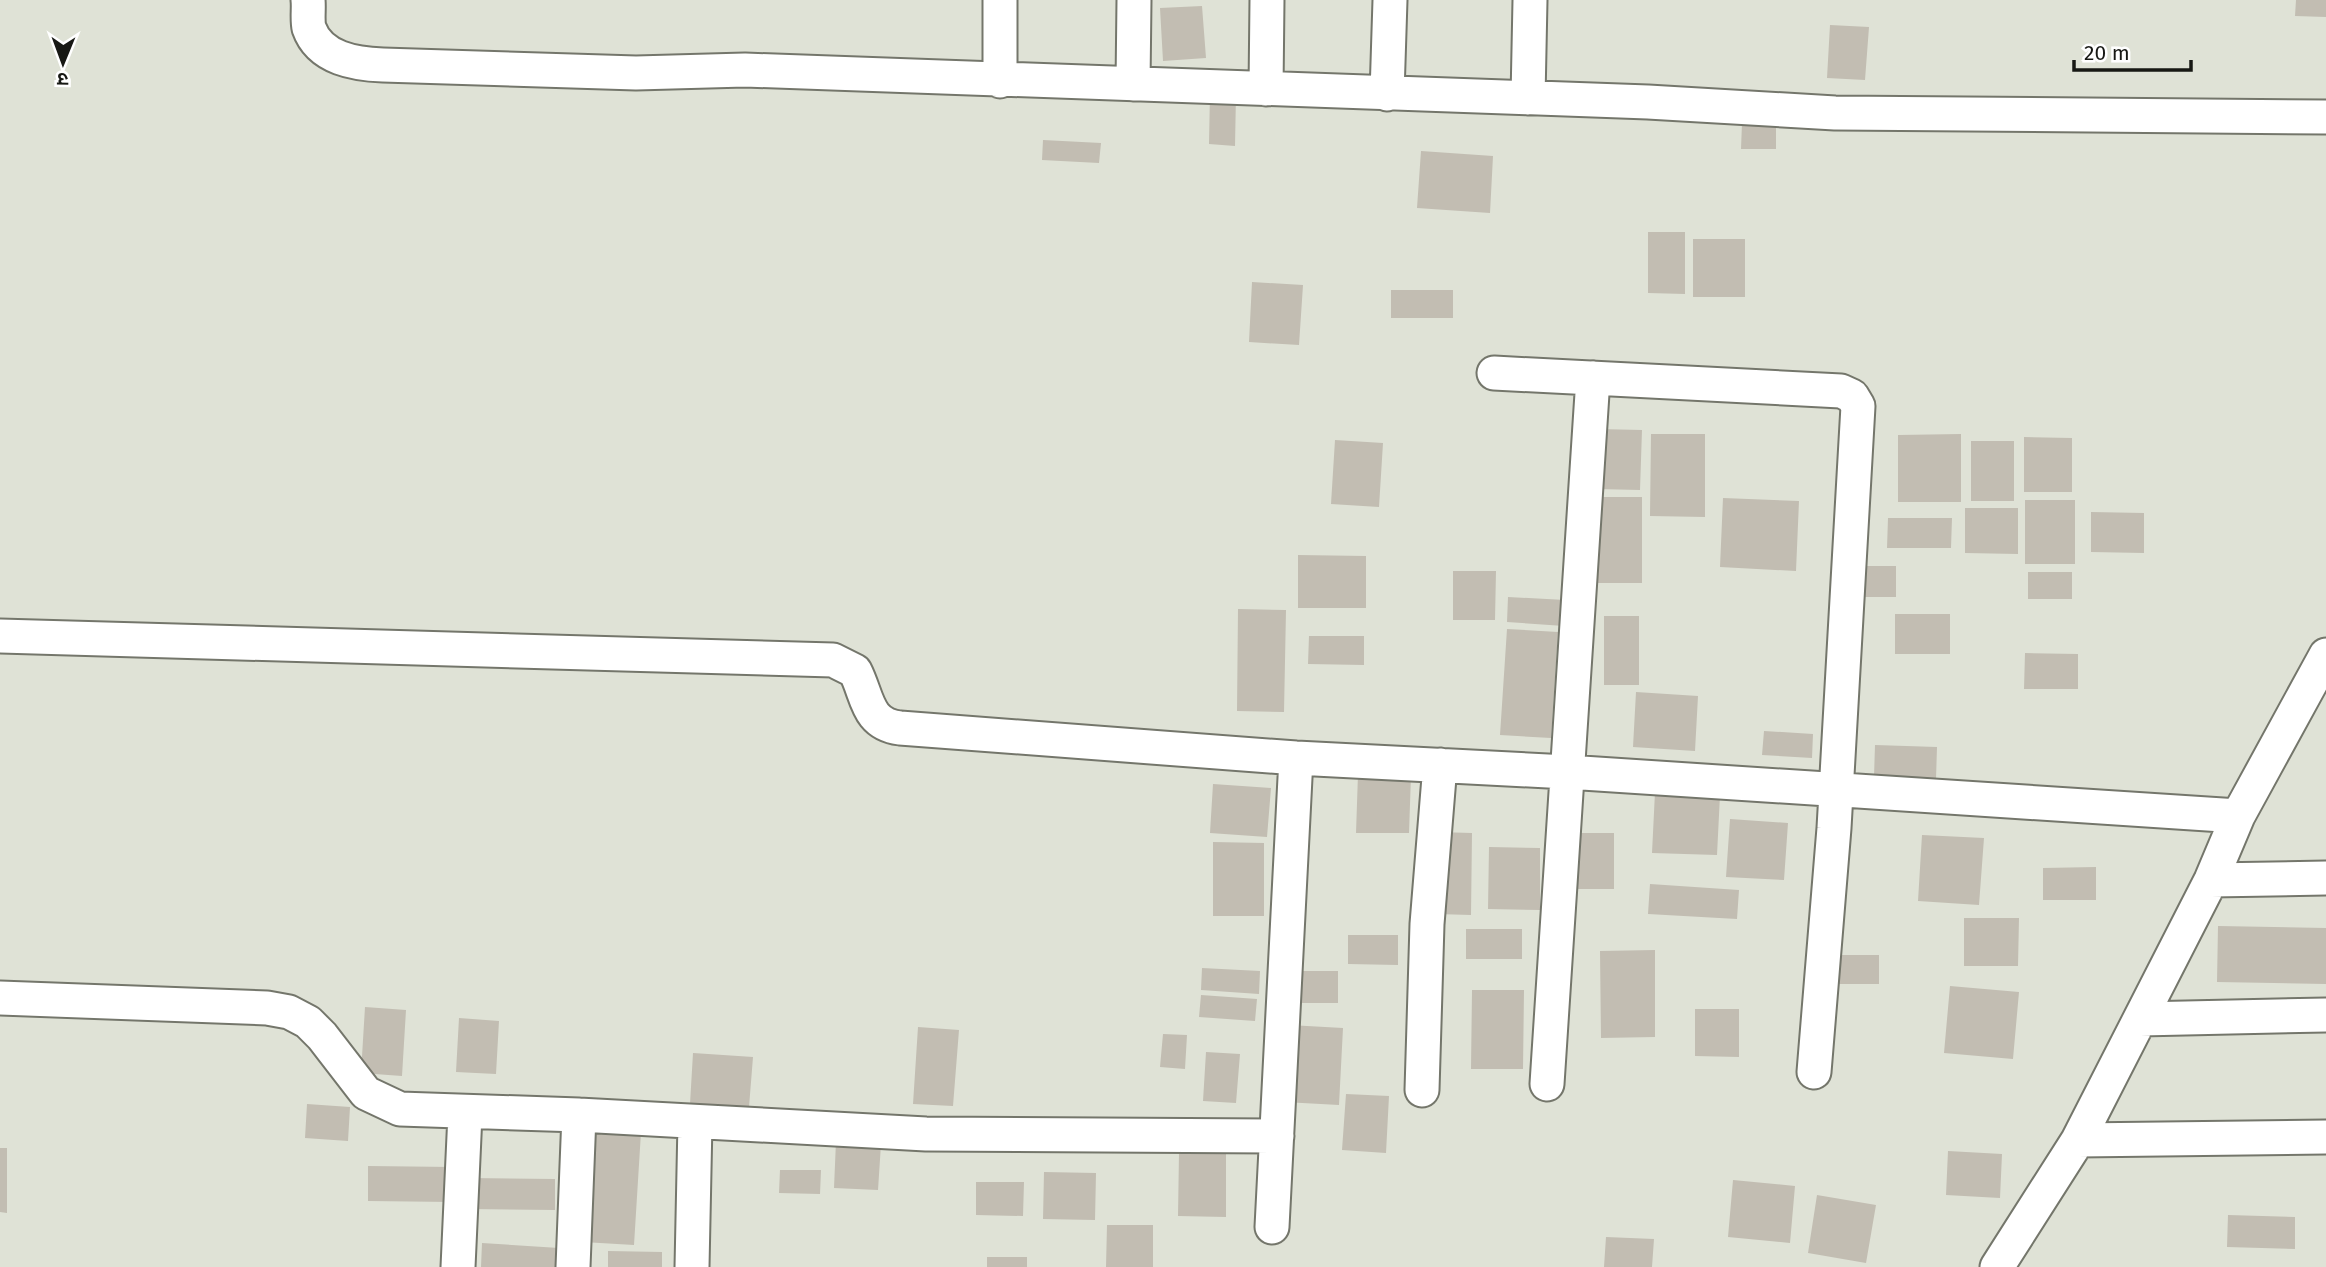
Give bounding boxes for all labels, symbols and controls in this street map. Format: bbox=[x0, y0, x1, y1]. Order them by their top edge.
north arrow bbox=[28, 28, 98, 98]
scale bar bbox=[2074, 28, 2191, 72]
text: 20 m bbox=[2084, 40, 2130, 66]
text: उ bbox=[56, 68, 68, 91]

